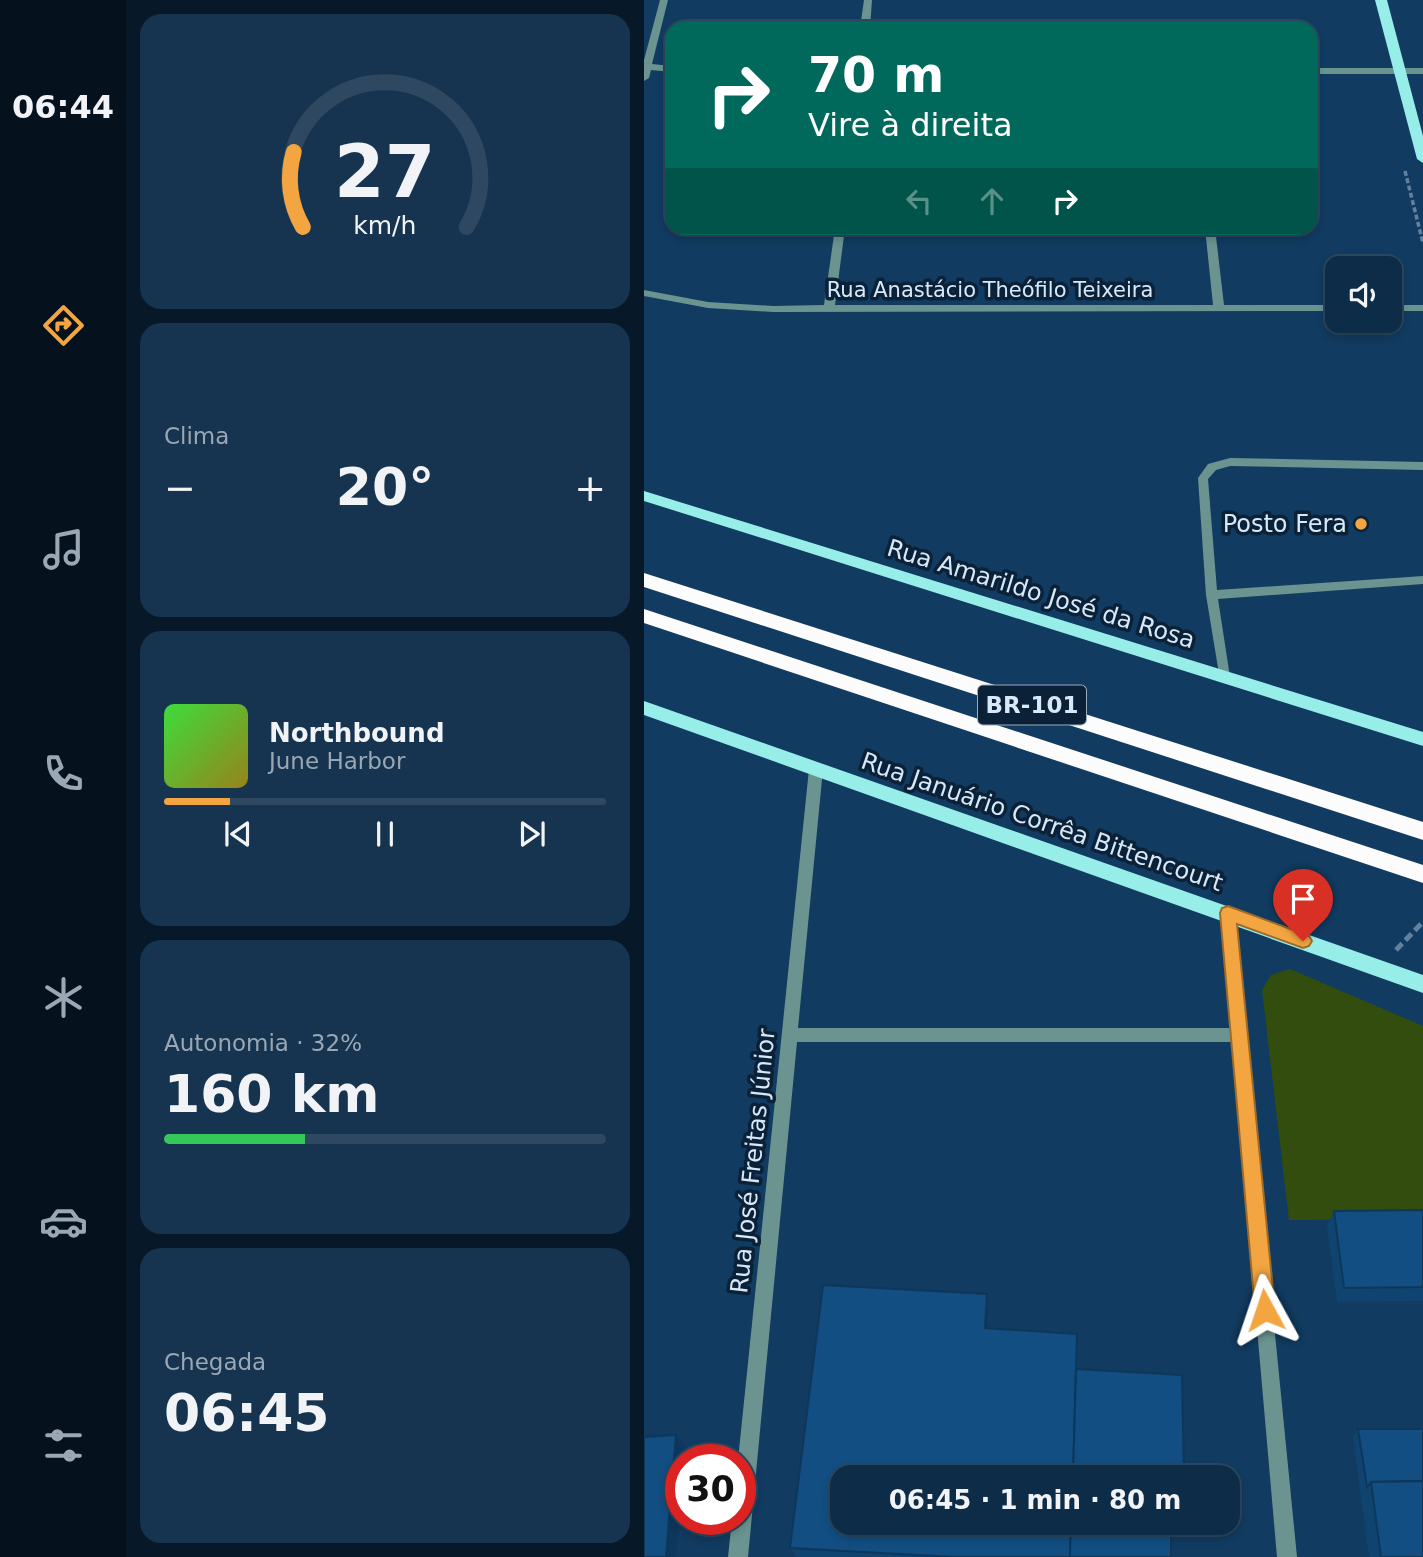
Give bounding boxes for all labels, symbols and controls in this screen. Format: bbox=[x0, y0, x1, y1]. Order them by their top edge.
text: 70 m bbox=[808, 47, 944, 104]
icon: right bbox=[693, 49, 784, 140]
text: 06:44 bbox=[12, 88, 114, 126]
text: Vire à direita bbox=[808, 106, 1013, 144]
text: 27 bbox=[334, 130, 436, 215]
icon: left bbox=[900, 182, 938, 220]
icon: ahead bbox=[973, 182, 1011, 220]
icon: right bbox=[1046, 182, 1084, 220]
text: km/h bbox=[353, 211, 417, 240]
map controls bbox=[1325, 256, 1402, 333]
button: sound bbox=[1325, 256, 1402, 333]
street label: Rua Anastácio Theófilo Teixeira bbox=[827, 278, 1153, 302]
icon: directions bbox=[39, 301, 88, 350]
text: Clima bbox=[164, 423, 229, 449]
text: 20° bbox=[336, 457, 434, 517]
text: − bbox=[164, 466, 196, 510]
text: + bbox=[574, 466, 606, 510]
place label: Posto Fera bbox=[1223, 510, 1347, 538]
marker: Posto Fera bbox=[1353, 516, 1369, 532]
icon: music bbox=[39, 525, 88, 574]
street label: Rua Amarildo José da Rosa bbox=[884, 534, 1198, 654]
road number: BR-101 bbox=[978, 685, 1086, 724]
text: Northbound bbox=[269, 718, 445, 748]
street label: Rua Januário Corrêa Bittencourt bbox=[858, 747, 1226, 897]
text: June Harbor bbox=[269, 748, 405, 774]
icon: phone bbox=[39, 749, 88, 798]
icon: previous bbox=[219, 815, 257, 853]
icon: pause bbox=[366, 815, 404, 853]
icon: next bbox=[513, 815, 551, 853]
pin bbox=[1273, 869, 1333, 941]
icon: arrive bbox=[1284, 880, 1322, 918]
icon: climate bbox=[39, 973, 88, 1022]
street label: Rua José Freitas Júnior bbox=[725, 1027, 781, 1295]
text: Autonomia · 32% bbox=[164, 1030, 362, 1056]
text: 160 km bbox=[164, 1064, 379, 1124]
icon: car bbox=[39, 1197, 88, 1246]
position arrow bbox=[1228, 1273, 1302, 1347]
text: Chegada bbox=[164, 1349, 266, 1375]
text: 06:45 bbox=[164, 1383, 330, 1443]
icon: filters bbox=[39, 1421, 88, 1470]
speed limit sign: 30 bbox=[665, 1444, 756, 1535]
text: 06:45 · 1 min · 80 m bbox=[889, 1485, 1181, 1515]

